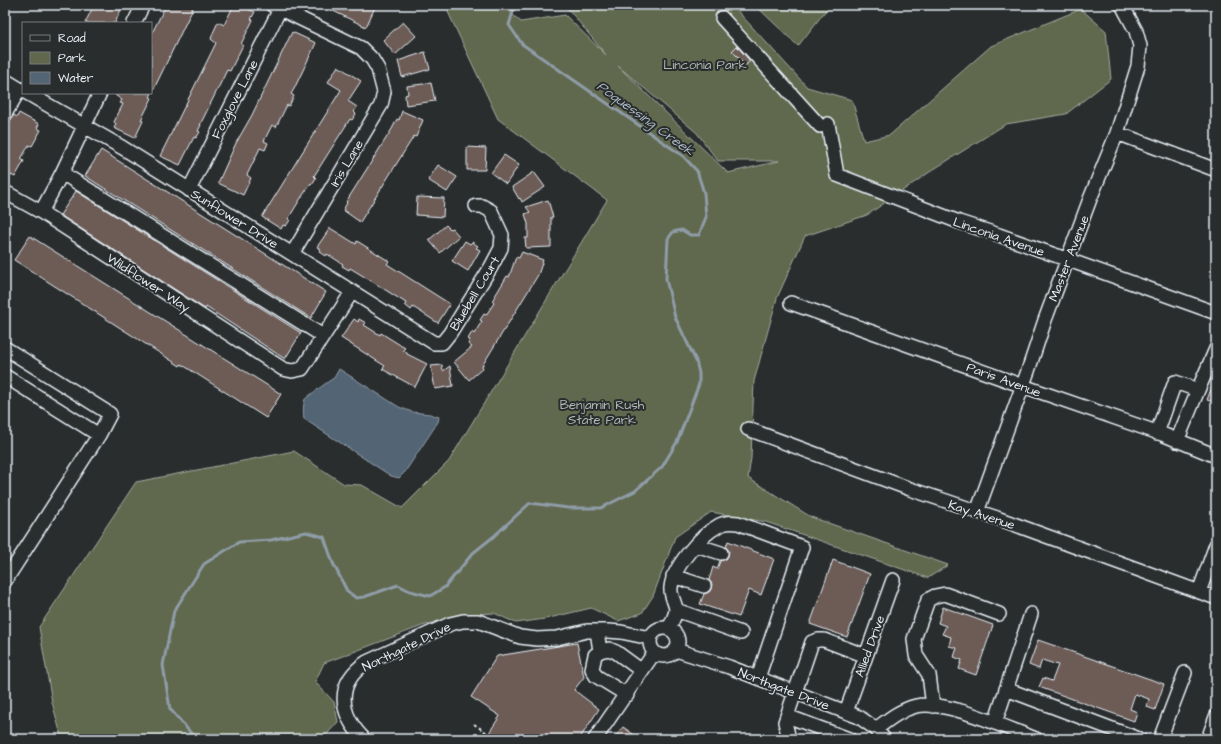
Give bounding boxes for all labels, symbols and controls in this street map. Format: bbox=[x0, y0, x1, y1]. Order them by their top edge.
legend bbox=[22, 22, 152, 94]
text: Road bbox=[58, 30, 86, 47]
text: Park bbox=[58, 50, 86, 67]
park label: Linconia Park bbox=[663, 56, 747, 74]
street label: Foxglove Lane bbox=[207, 57, 263, 143]
text: Water bbox=[58, 70, 94, 87]
water label: Poquessing Creek bbox=[593, 77, 699, 161]
street label: Iris Lane bbox=[326, 137, 368, 190]
street label: Sunflower Drive bbox=[187, 185, 282, 253]
street label: Linconia Avenue bbox=[951, 213, 1047, 261]
street label: Master Avenue bbox=[1044, 213, 1094, 304]
street label: Wildflower Way bbox=[103, 249, 194, 317]
street label: Bluebell Court bbox=[445, 252, 505, 334]
street label: Paris Avenue bbox=[964, 358, 1043, 402]
park label: Benjamin Rush State Park bbox=[560, 396, 645, 429]
street label: Kay Avenue bbox=[946, 496, 1017, 535]
street label: Allied Drive bbox=[850, 613, 889, 680]
street label: Northgate Drive bbox=[359, 618, 454, 677]
street label: Northgate Drive bbox=[735, 663, 832, 716]

